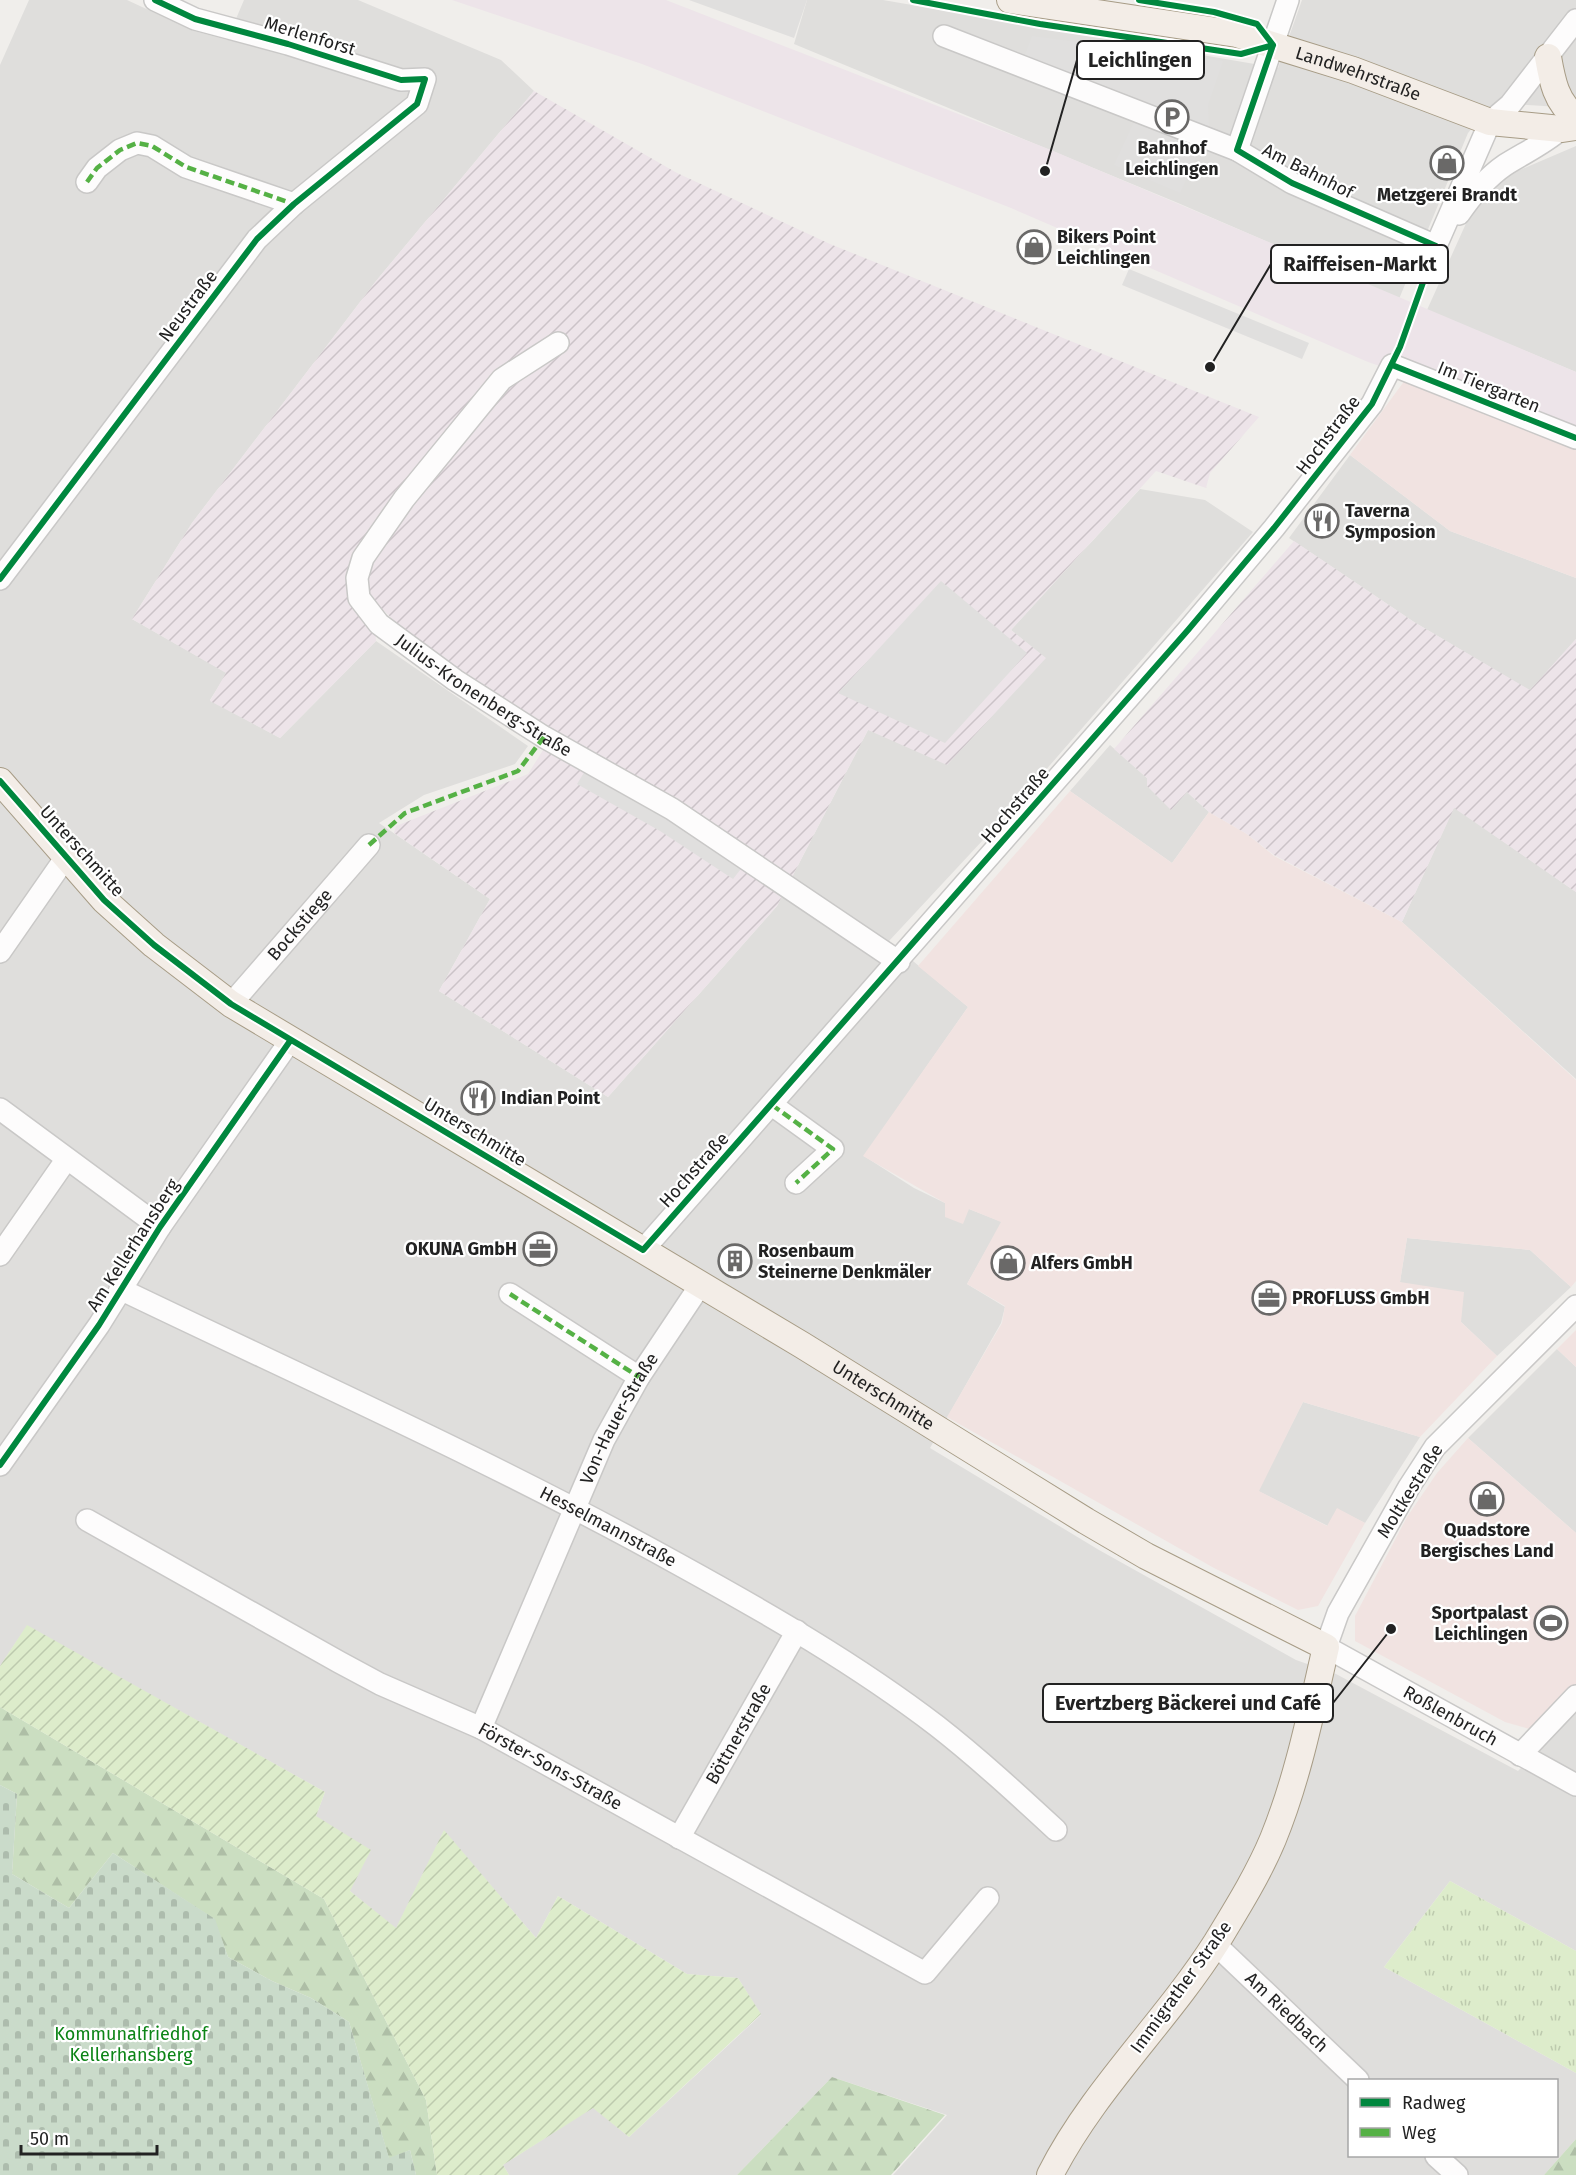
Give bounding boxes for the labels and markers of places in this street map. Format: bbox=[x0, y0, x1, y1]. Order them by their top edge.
callout: Leichlingen bbox=[1077, 41, 1204, 79]
parking icon: Bahnhof Leichlingen bbox=[1154, 99, 1190, 135]
place label: Bahnhof Leichlingen bbox=[1125, 137, 1219, 180]
shop icon: Metzgerei Brandt bbox=[1429, 145, 1465, 181]
place label: Metzgerei Brandt bbox=[1377, 184, 1518, 206]
place label: Bikers Point Leichlingen bbox=[1057, 226, 1157, 269]
shop icon: Bikers Point Leichlingen bbox=[1016, 229, 1052, 265]
callout: Raiffeisen-Markt bbox=[1271, 245, 1448, 283]
place label: Taverna Symposion bbox=[1345, 500, 1436, 543]
restaurant icon: Taverna Symposion bbox=[1304, 503, 1340, 539]
restaurant icon: Indian Point bbox=[460, 1080, 496, 1116]
place label: Indian Point bbox=[501, 1087, 601, 1109]
office icon: OKUNA GmbH bbox=[522, 1231, 558, 1267]
place label: OKUNA GmbH bbox=[405, 1238, 517, 1260]
place label: Rosenbaum Steinerne Denkmäler bbox=[758, 1240, 932, 1283]
building icon: Rosenbaum Steinerne Denkmäler bbox=[717, 1243, 753, 1279]
shop icon: Alfers GmbH bbox=[990, 1245, 1026, 1281]
place label: Alfers GmbH bbox=[1030, 1252, 1133, 1274]
office icon: PROFLUSS GmbH bbox=[1251, 1280, 1287, 1316]
place label: PROFLUSS GmbH bbox=[1292, 1287, 1429, 1309]
shop icon: Quadstore Bergisches Land bbox=[1469, 1481, 1505, 1517]
place label: Quadstore Bergisches Land bbox=[1420, 1519, 1554, 1562]
place label: Sportpalast Leichlingen bbox=[1431, 1602, 1529, 1645]
sports icon: Sportpalast Leichlingen bbox=[1533, 1605, 1569, 1641]
callout: Evertzberg Bäckerei und Café bbox=[1043, 1684, 1333, 1722]

